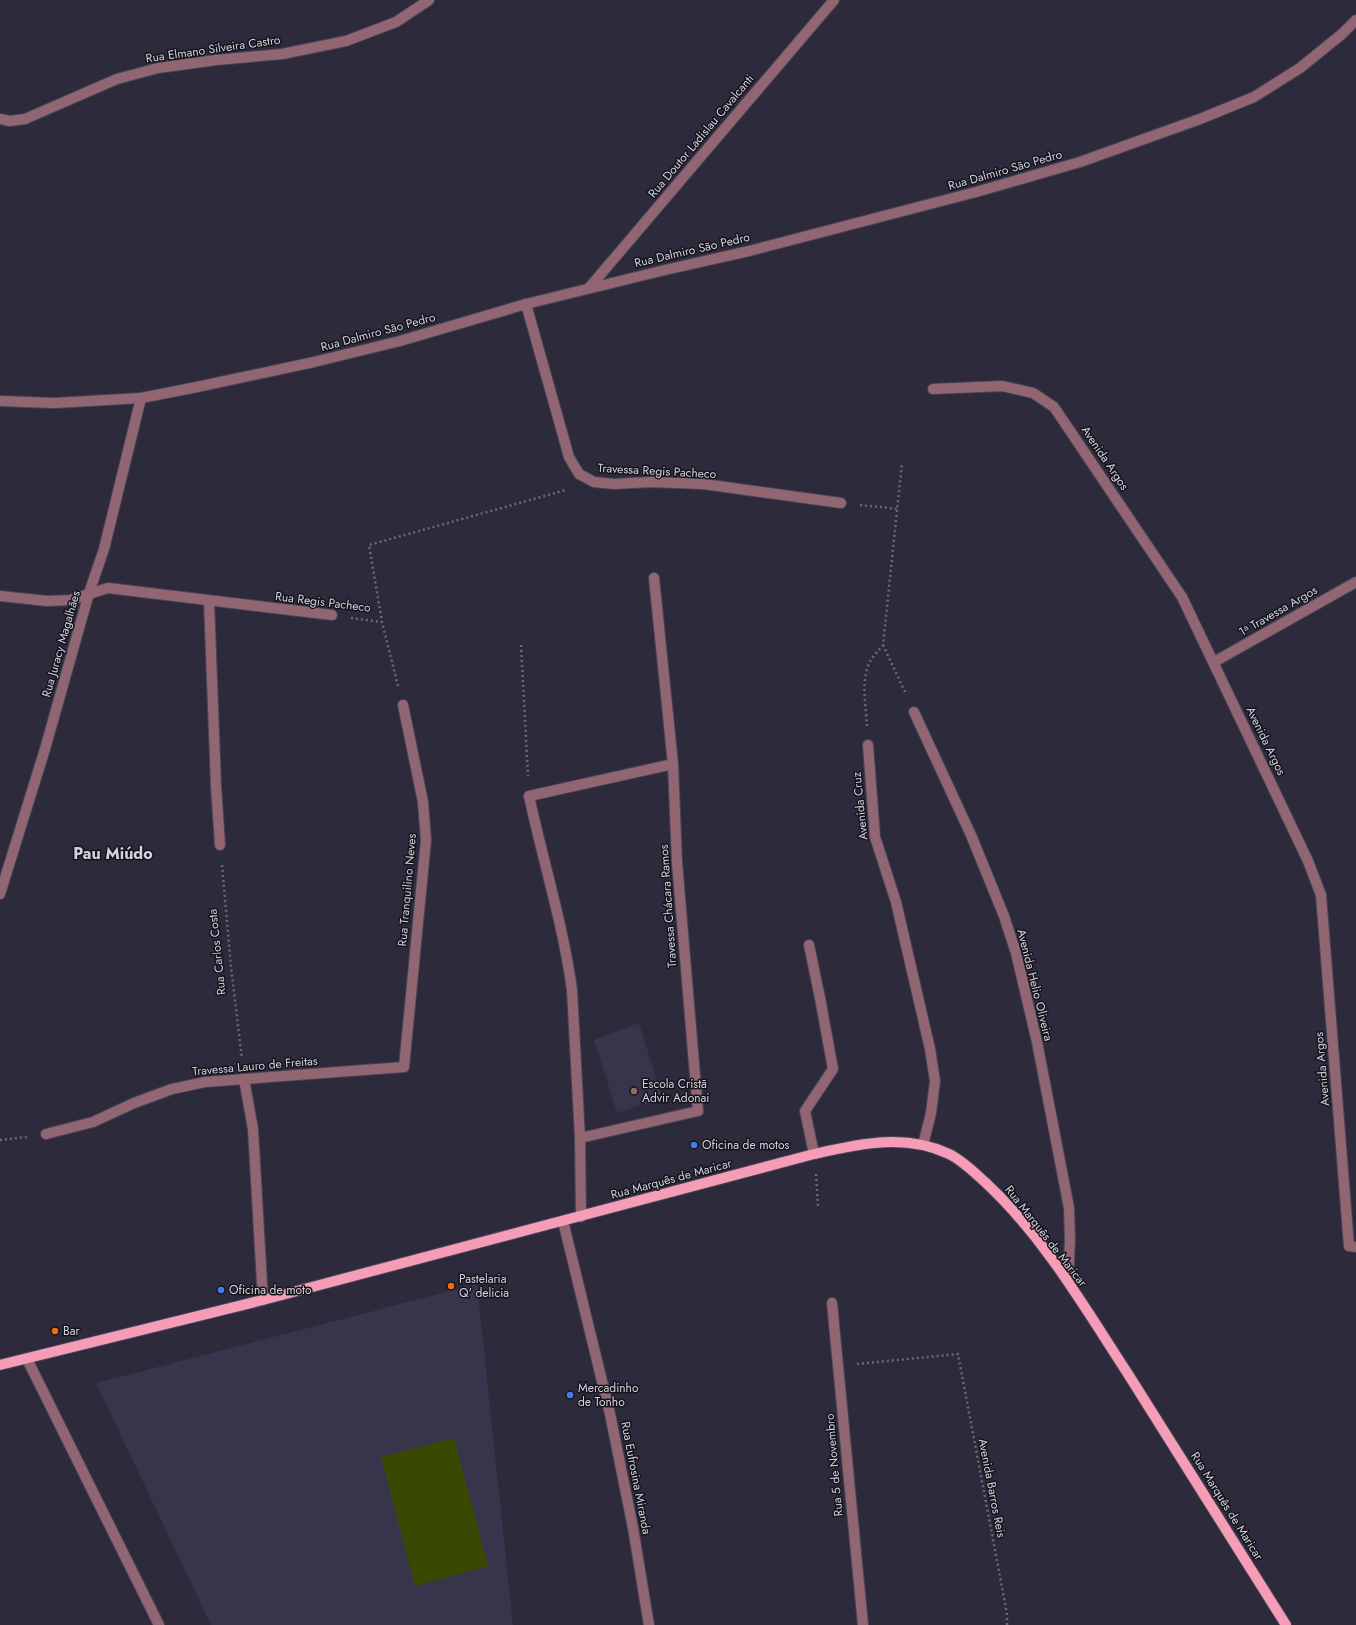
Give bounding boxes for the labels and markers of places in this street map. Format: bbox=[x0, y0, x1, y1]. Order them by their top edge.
place label: Escola Cristã Advir Adonai bbox=[642, 1075, 709, 1107]
marker: Escola Cristã Advir Adonai bbox=[629, 1086, 639, 1096]
place label: Oficina de motos bbox=[702, 1136, 790, 1154]
marker: Oficina de motos bbox=[689, 1140, 699, 1150]
place label: Pastelaria Q' delicia bbox=[459, 1270, 509, 1302]
place label: Oficina de moto bbox=[229, 1281, 312, 1299]
marker: Pastelaria Q' delicia bbox=[446, 1281, 456, 1291]
marker: Oficina de moto bbox=[216, 1285, 226, 1295]
place label: Bar bbox=[63, 1322, 80, 1340]
marker: Bar bbox=[50, 1326, 60, 1336]
place label: Mercadinho de Tonho bbox=[578, 1379, 639, 1411]
marker: Mercadinho de Tonho bbox=[565, 1390, 575, 1400]

